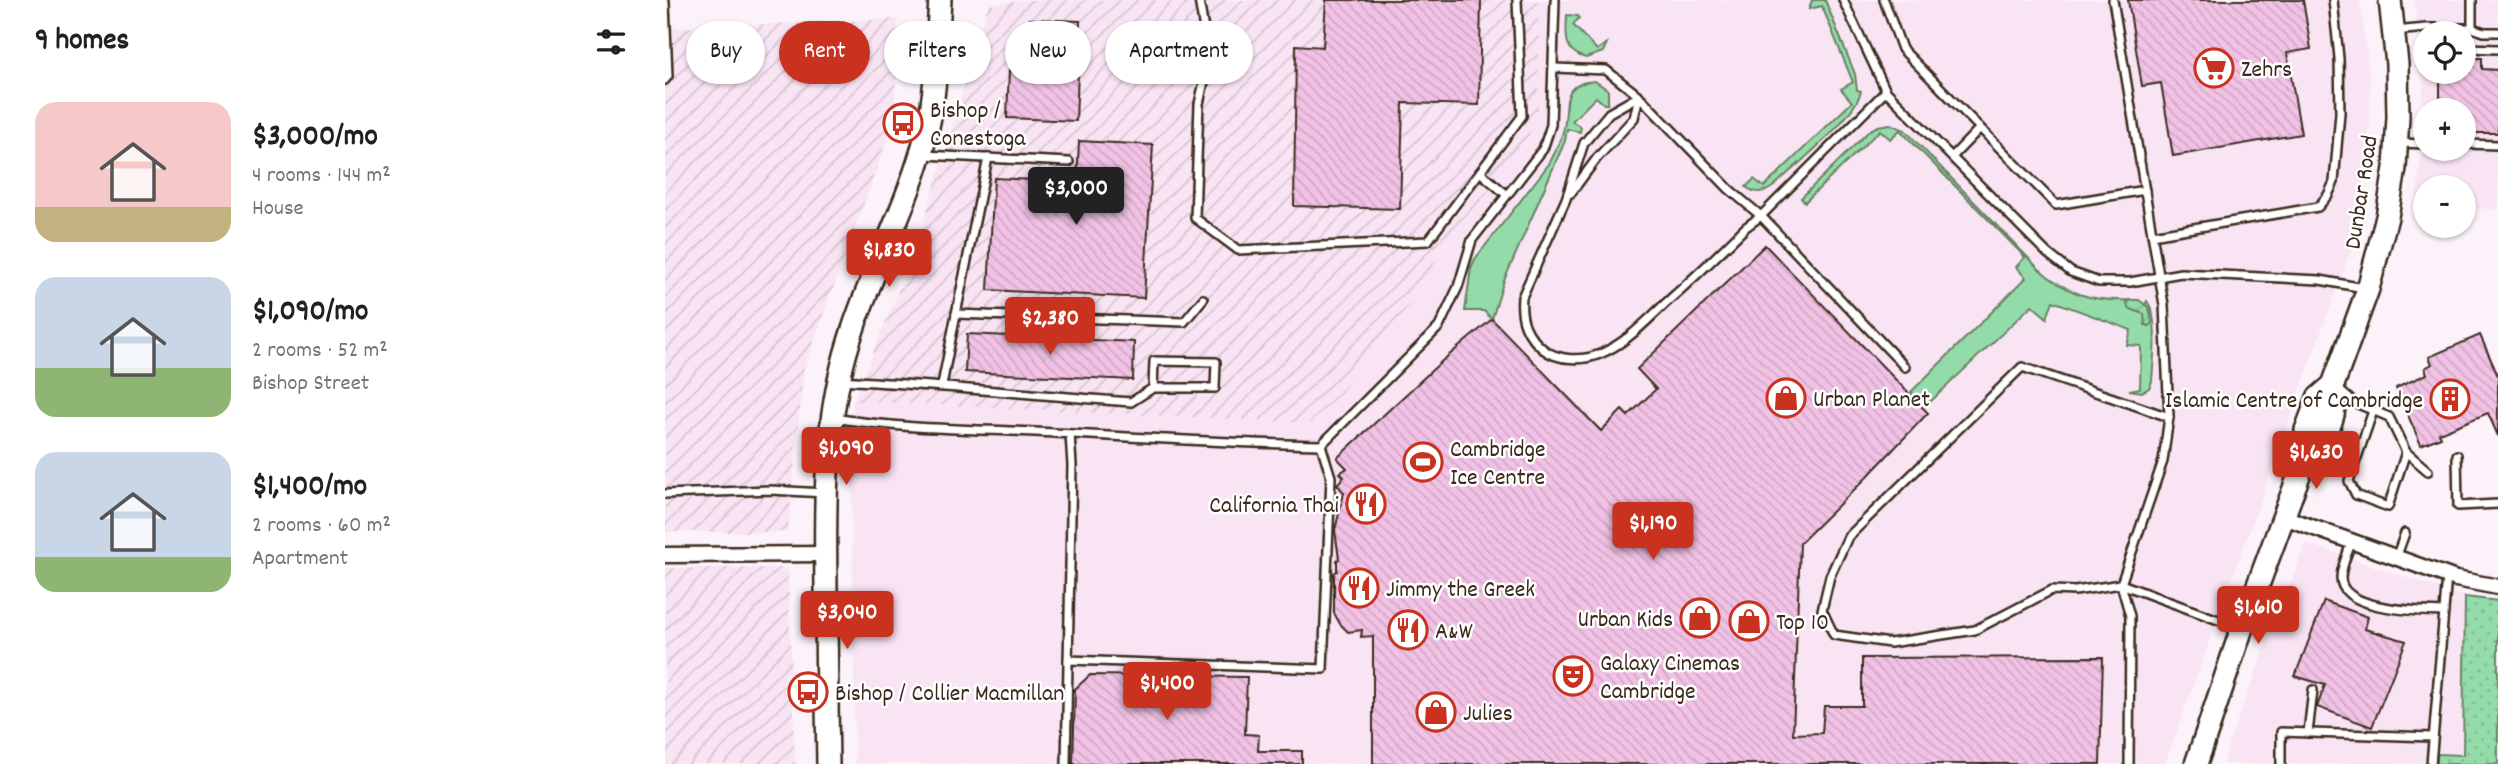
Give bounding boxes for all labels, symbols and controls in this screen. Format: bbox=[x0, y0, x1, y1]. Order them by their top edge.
text: 9 homes bbox=[35, 21, 129, 64]
chip: Buy bbox=[686, 21, 765, 84]
chip: Rent bbox=[779, 21, 870, 84]
chip: Filters bbox=[884, 21, 991, 84]
chip: New bbox=[1005, 21, 1091, 84]
chip: Apartment bbox=[1105, 21, 1253, 84]
map controls bbox=[2413, 21, 2476, 238]
button: locate bbox=[2413, 21, 2476, 84]
icon: filters bbox=[592, 23, 630, 61]
supermarket icon: Zehrs bbox=[2193, 47, 2235, 89]
place label: Zehrs bbox=[2241, 54, 2292, 88]
place label: Bishop / Conestoga bbox=[930, 95, 1026, 157]
button: + bbox=[2413, 98, 2476, 161]
bus stop icon: Bishop / Conestoga bbox=[882, 102, 924, 144]
text: $3,000/mo bbox=[252, 117, 378, 160]
icon: home bbox=[91, 130, 175, 214]
street label: Dunbar Road bbox=[2337, 133, 2389, 252]
text: 4 rooms · 144 m² bbox=[252, 160, 391, 193]
pin: $3,000 bbox=[1019, 168, 1133, 227]
text: $3,000 bbox=[1044, 173, 1108, 206]
button: − bbox=[2413, 175, 2476, 238]
text: House bbox=[252, 193, 304, 226]
pin: $1,830 bbox=[832, 230, 946, 289]
text: $1,830 bbox=[862, 235, 916, 268]
text: $1,090/mo bbox=[252, 292, 368, 335]
pin: $2,380 bbox=[993, 298, 1107, 357]
text: $2,380 bbox=[1021, 303, 1079, 336]
icon: home bbox=[91, 305, 175, 389]
text: 2 rooms · 52 m² bbox=[252, 335, 388, 368]
text: Bishop Street bbox=[252, 368, 369, 401]
shop icon: Urban Planet bbox=[1765, 377, 1807, 419]
building icon: Islamic Centre of Cambridge bbox=[2429, 378, 2471, 420]
place label: Urban Planet bbox=[1813, 384, 1930, 418]
place label: Islamic Centre of Cambridge bbox=[2165, 385, 2423, 419]
pin: $1,090 bbox=[789, 428, 903, 487]
pin: $1,630 bbox=[2259, 432, 2373, 491]
text: $1,090 bbox=[818, 433, 874, 466]
place label: Cambridge Ice Centre bbox=[1450, 434, 1546, 496]
text: $1,630 bbox=[2288, 437, 2344, 470]
sports icon: Cambridge Ice Centre bbox=[1402, 441, 1444, 483]
text: $1,400/mo bbox=[252, 467, 367, 510]
icon: home bbox=[91, 480, 175, 564]
restaurant icon: California Thai bbox=[1345, 483, 1387, 525]
place label: California Thai bbox=[1209, 490, 1339, 524]
pin: $1,190 bbox=[1596, 503, 1710, 562]
text: $1,190 bbox=[1628, 508, 1678, 541]
text: 2 rooms · 60 m² bbox=[252, 510, 391, 543]
text: Apartment bbox=[252, 543, 348, 576]
restaurant icon: Jimmy the Greek bbox=[1338, 567, 1380, 609]
place label: Jimmy the Greek bbox=[1386, 574, 1535, 608]
pin: $1,610 bbox=[2201, 586, 2315, 646]
pin: $3,040 bbox=[790, 592, 904, 651]
text: $1,610 bbox=[2233, 592, 2283, 625]
text: $3,040 bbox=[817, 597, 877, 630]
shop icon: Urban Kids bbox=[1679, 597, 1721, 639]
shop icon: Top 10 bbox=[1728, 600, 1770, 642]
place label: Urban Kids bbox=[1577, 604, 1673, 638]
place label: Top 10 bbox=[1776, 607, 1829, 641]
restaurant icon: A&W bbox=[1387, 609, 1429, 651]
place label: A&W bbox=[1435, 616, 1473, 650]
place label: Galaxy Cinemas Cambridge bbox=[1600, 648, 1740, 710]
theatre icon: Galaxy Cinemas Cambridge bbox=[1552, 655, 1594, 697]
pin: $1,400 bbox=[1110, 662, 1224, 722]
text: $1,400 bbox=[1139, 668, 1195, 701]
bus stop icon: Bishop / Collier Macmillan bbox=[787, 671, 829, 713]
place label: Bishop / Collier Macmillan bbox=[835, 678, 1064, 712]
shop icon: Julies bbox=[1415, 691, 1457, 733]
place label: Julies bbox=[1463, 698, 1513, 732]

